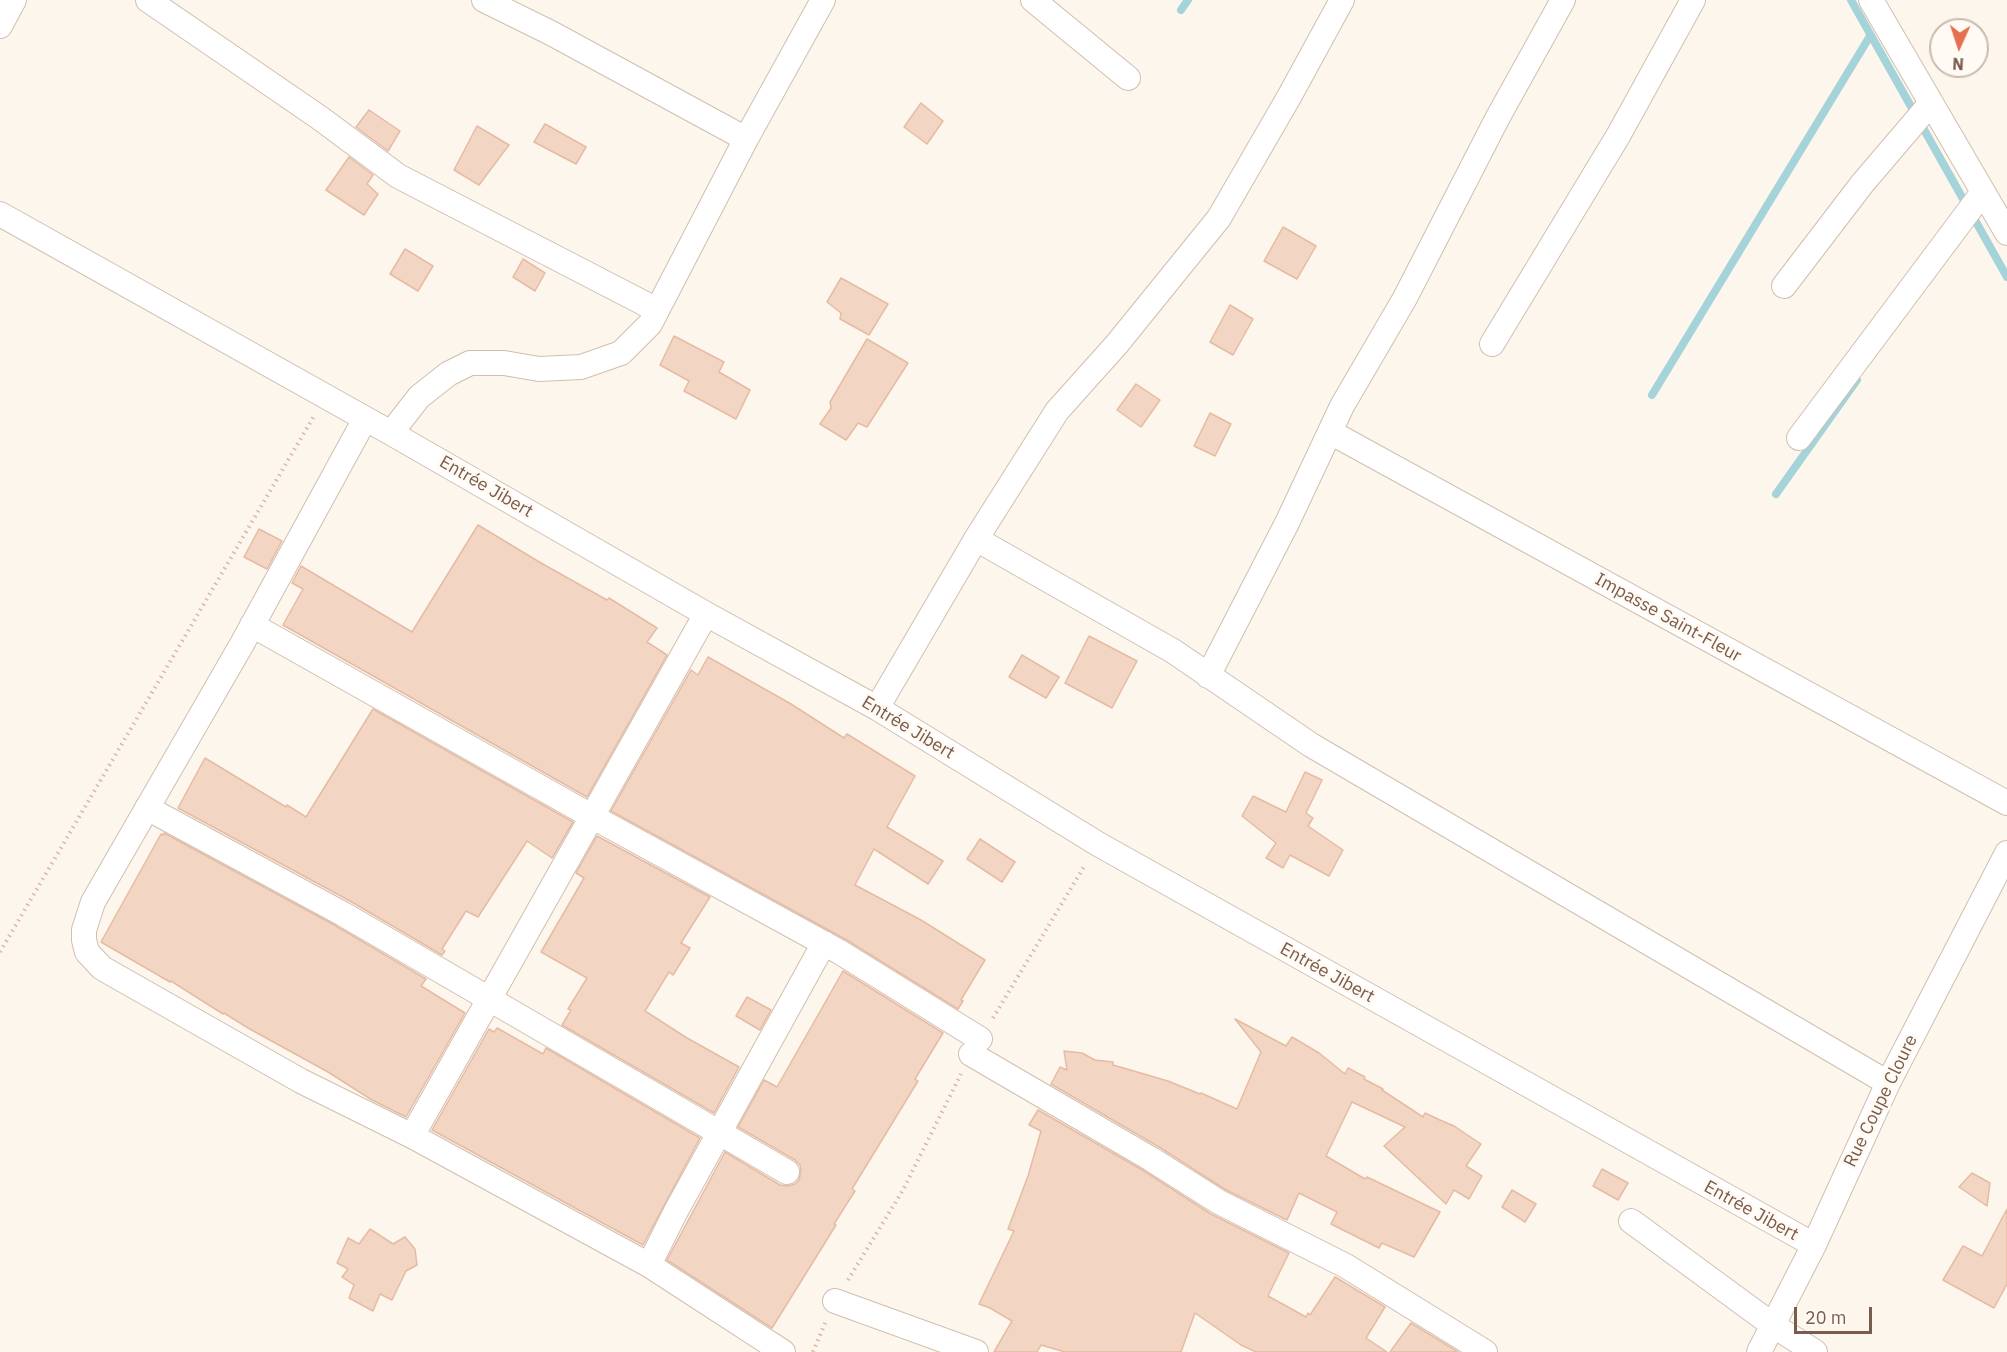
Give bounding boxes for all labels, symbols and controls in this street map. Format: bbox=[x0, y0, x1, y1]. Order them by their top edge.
north arrow bbox=[1929, 18, 1989, 78]
text: N bbox=[1952, 54, 1964, 74]
street label: Entrée Jibert bbox=[435, 452, 537, 522]
street label: Impasse Saint-Fleur bbox=[1591, 569, 1745, 667]
street label: Entrée Jibert bbox=[858, 692, 958, 764]
street label: Entrée Jibert bbox=[1276, 938, 1378, 1008]
street label: Rue Coupe Cloure bbox=[1840, 1031, 1922, 1171]
street label: Entrée Jibert bbox=[1700, 1176, 1802, 1246]
scale bar bbox=[1797, 1295, 1875, 1333]
text: 20 m bbox=[1805, 1306, 1847, 1329]

